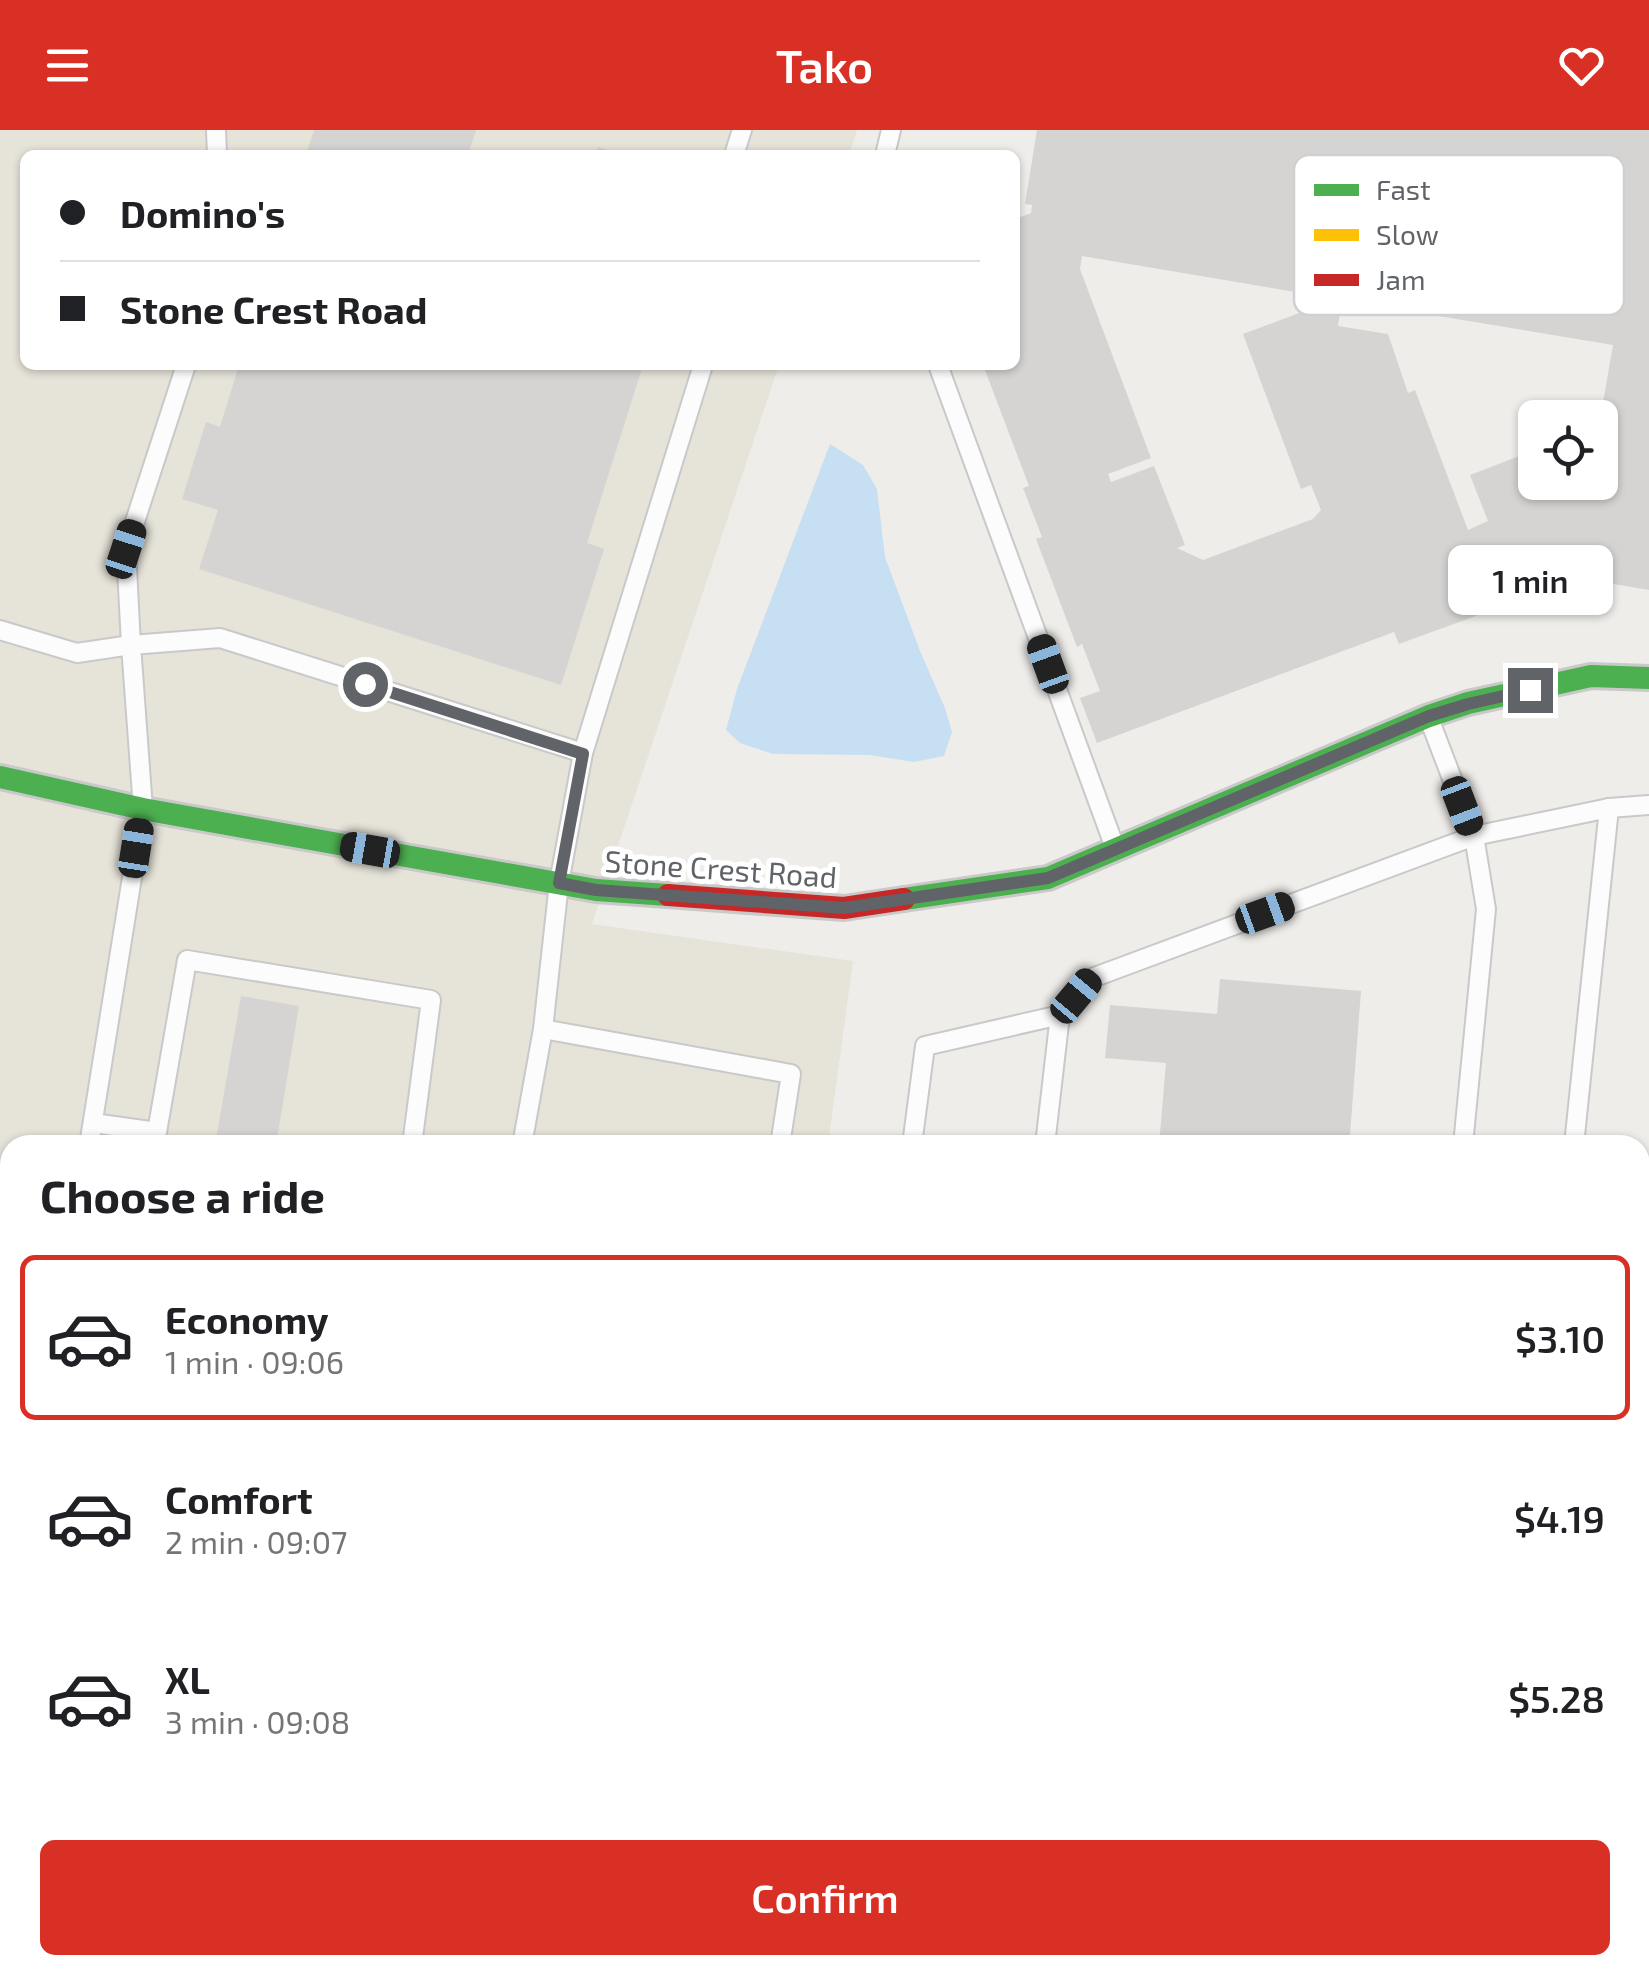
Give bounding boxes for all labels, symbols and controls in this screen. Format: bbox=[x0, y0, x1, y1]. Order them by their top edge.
icon: menu bbox=[40, 38, 95, 93]
text: Tako bbox=[776, 38, 873, 92]
icon: heart bbox=[1554, 38, 1609, 93]
legend bbox=[1294, 155, 1624, 315]
text: Fast bbox=[1376, 172, 1431, 206]
text: Domino's bbox=[120, 190, 285, 236]
text: Slow bbox=[1376, 217, 1439, 251]
text: Jam bbox=[1376, 262, 1425, 296]
text: Stone Crest Road bbox=[120, 286, 427, 332]
map controls bbox=[1518, 400, 1618, 500]
button: locate bbox=[1518, 400, 1618, 500]
car bbox=[102, 516, 150, 582]
callout: 1 min bbox=[1448, 545, 1612, 615]
text: 1 min bbox=[1493, 561, 1568, 599]
car bbox=[1024, 631, 1072, 697]
route start bbox=[343, 662, 388, 707]
route end bbox=[1508, 668, 1553, 713]
car bbox=[1437, 773, 1487, 839]
car bbox=[116, 816, 156, 880]
car bbox=[338, 830, 402, 870]
street label: Stone Crest Road bbox=[604, 842, 838, 894]
car bbox=[1232, 889, 1298, 937]
car bbox=[1045, 963, 1107, 1029]
text: Choose a ride bbox=[40, 1168, 325, 1222]
icon: car bbox=[45, 1293, 135, 1383]
text: Economy bbox=[165, 1296, 329, 1342]
text: $3.10 bbox=[1515, 1315, 1605, 1361]
text: 1 min · 09:06 bbox=[165, 1342, 344, 1380]
icon: car bbox=[45, 1473, 135, 1563]
text: Comfort bbox=[165, 1476, 313, 1522]
text: $4.19 bbox=[1514, 1495, 1605, 1541]
text: 2 min · 09:07 bbox=[165, 1522, 347, 1560]
icon: car bbox=[45, 1653, 135, 1743]
text: XL bbox=[165, 1656, 210, 1702]
text: $5.28 bbox=[1508, 1675, 1605, 1721]
text: 3 min · 09:08 bbox=[165, 1702, 350, 1740]
button: Confirm bbox=[40, 1840, 1610, 1955]

